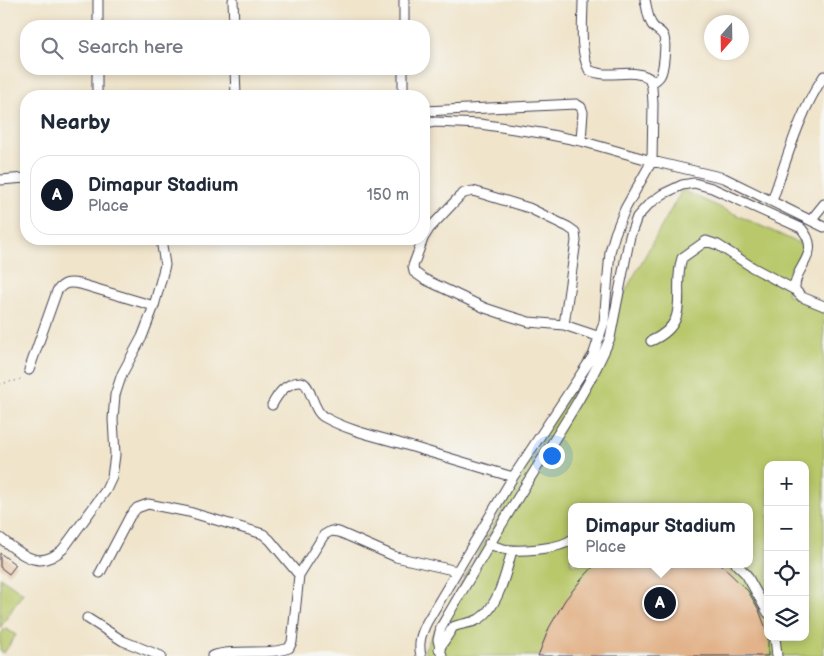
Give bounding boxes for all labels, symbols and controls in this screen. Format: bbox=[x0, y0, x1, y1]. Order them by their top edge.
north arrow bbox=[704, 15, 749, 60]
search box bbox=[20, 20, 430, 75]
icon: search bbox=[38, 34, 66, 62]
text: Search here bbox=[78, 36, 183, 59]
text: Nearby bbox=[40, 110, 110, 135]
text: Dimapur Stadium bbox=[88, 174, 238, 197]
text: A bbox=[52, 186, 62, 205]
text: 150 m bbox=[367, 186, 409, 205]
text: Place bbox=[88, 197, 129, 216]
your location bbox=[539, 443, 565, 469]
map controls bbox=[764, 461, 809, 641]
button: + bbox=[764, 461, 809, 506]
popup bbox=[568, 503, 753, 568]
button: − bbox=[764, 506, 809, 551]
text: Dimapur Stadium bbox=[585, 515, 736, 538]
text: Place bbox=[585, 538, 626, 557]
button: locate bbox=[764, 551, 809, 596]
pin: A bbox=[644, 584, 676, 622]
button: layers bbox=[764, 596, 809, 641]

